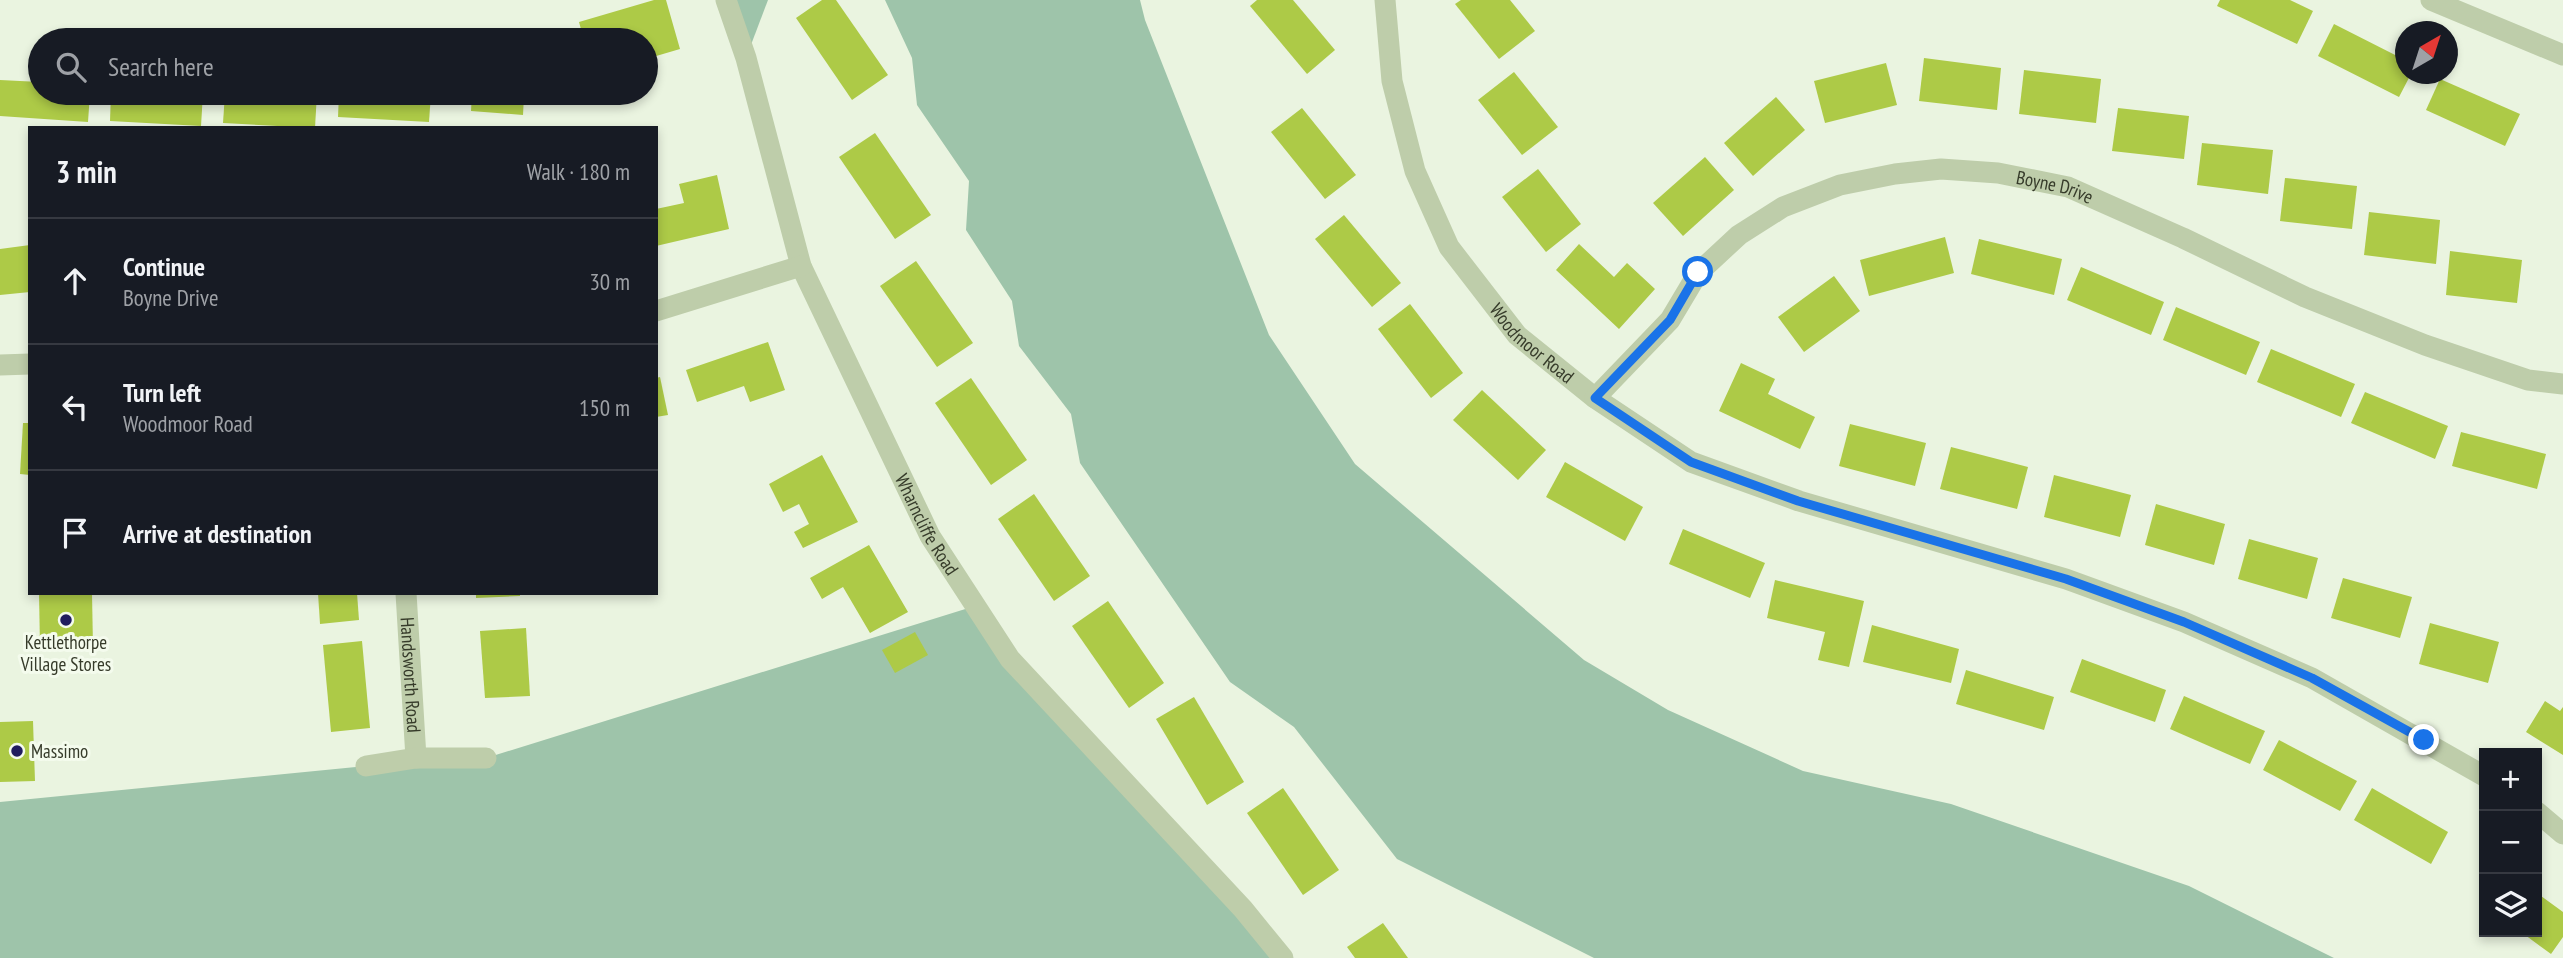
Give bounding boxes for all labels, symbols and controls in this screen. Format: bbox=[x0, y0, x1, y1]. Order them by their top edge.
north arrow bbox=[2395, 21, 2458, 84]
search box bbox=[28, 28, 658, 105]
icon: search bbox=[52, 48, 90, 86]
text: Search here bbox=[108, 50, 214, 83]
text: 3 min bbox=[56, 152, 117, 191]
text: Walk · 180 m bbox=[527, 157, 630, 186]
street label: Boyne Drive bbox=[2014, 165, 2097, 209]
text: Continue bbox=[123, 250, 205, 283]
route start bbox=[1682, 256, 1713, 287]
icon: ahead bbox=[56, 262, 94, 300]
text: 30 m bbox=[589, 267, 630, 296]
text: Boyne Drive bbox=[123, 283, 218, 312]
street label: Woodmoor Road bbox=[1485, 298, 1579, 388]
text: Turn left bbox=[123, 376, 201, 409]
icon: left bbox=[56, 388, 94, 426]
text: 150 m bbox=[579, 393, 630, 422]
text: Woodmoor Road bbox=[123, 409, 253, 438]
street label: Wharncliffe Road bbox=[890, 470, 964, 579]
icon: arrive bbox=[56, 514, 94, 552]
text: Arrive at destination bbox=[123, 517, 312, 550]
marker: Kettlethorpe Village Stores bbox=[58, 612, 74, 628]
street label: Handsworth Road bbox=[395, 616, 426, 733]
place label: Kettlethorpe Village Stores bbox=[20, 630, 111, 676]
route end bbox=[2408, 724, 2439, 755]
place label: Massimo bbox=[31, 739, 88, 763]
marker: Massimo bbox=[9, 743, 25, 759]
map controls bbox=[2479, 748, 2542, 937]
button: + bbox=[2479, 748, 2542, 811]
button: − bbox=[2479, 811, 2542, 874]
button: layers bbox=[2479, 874, 2542, 937]

